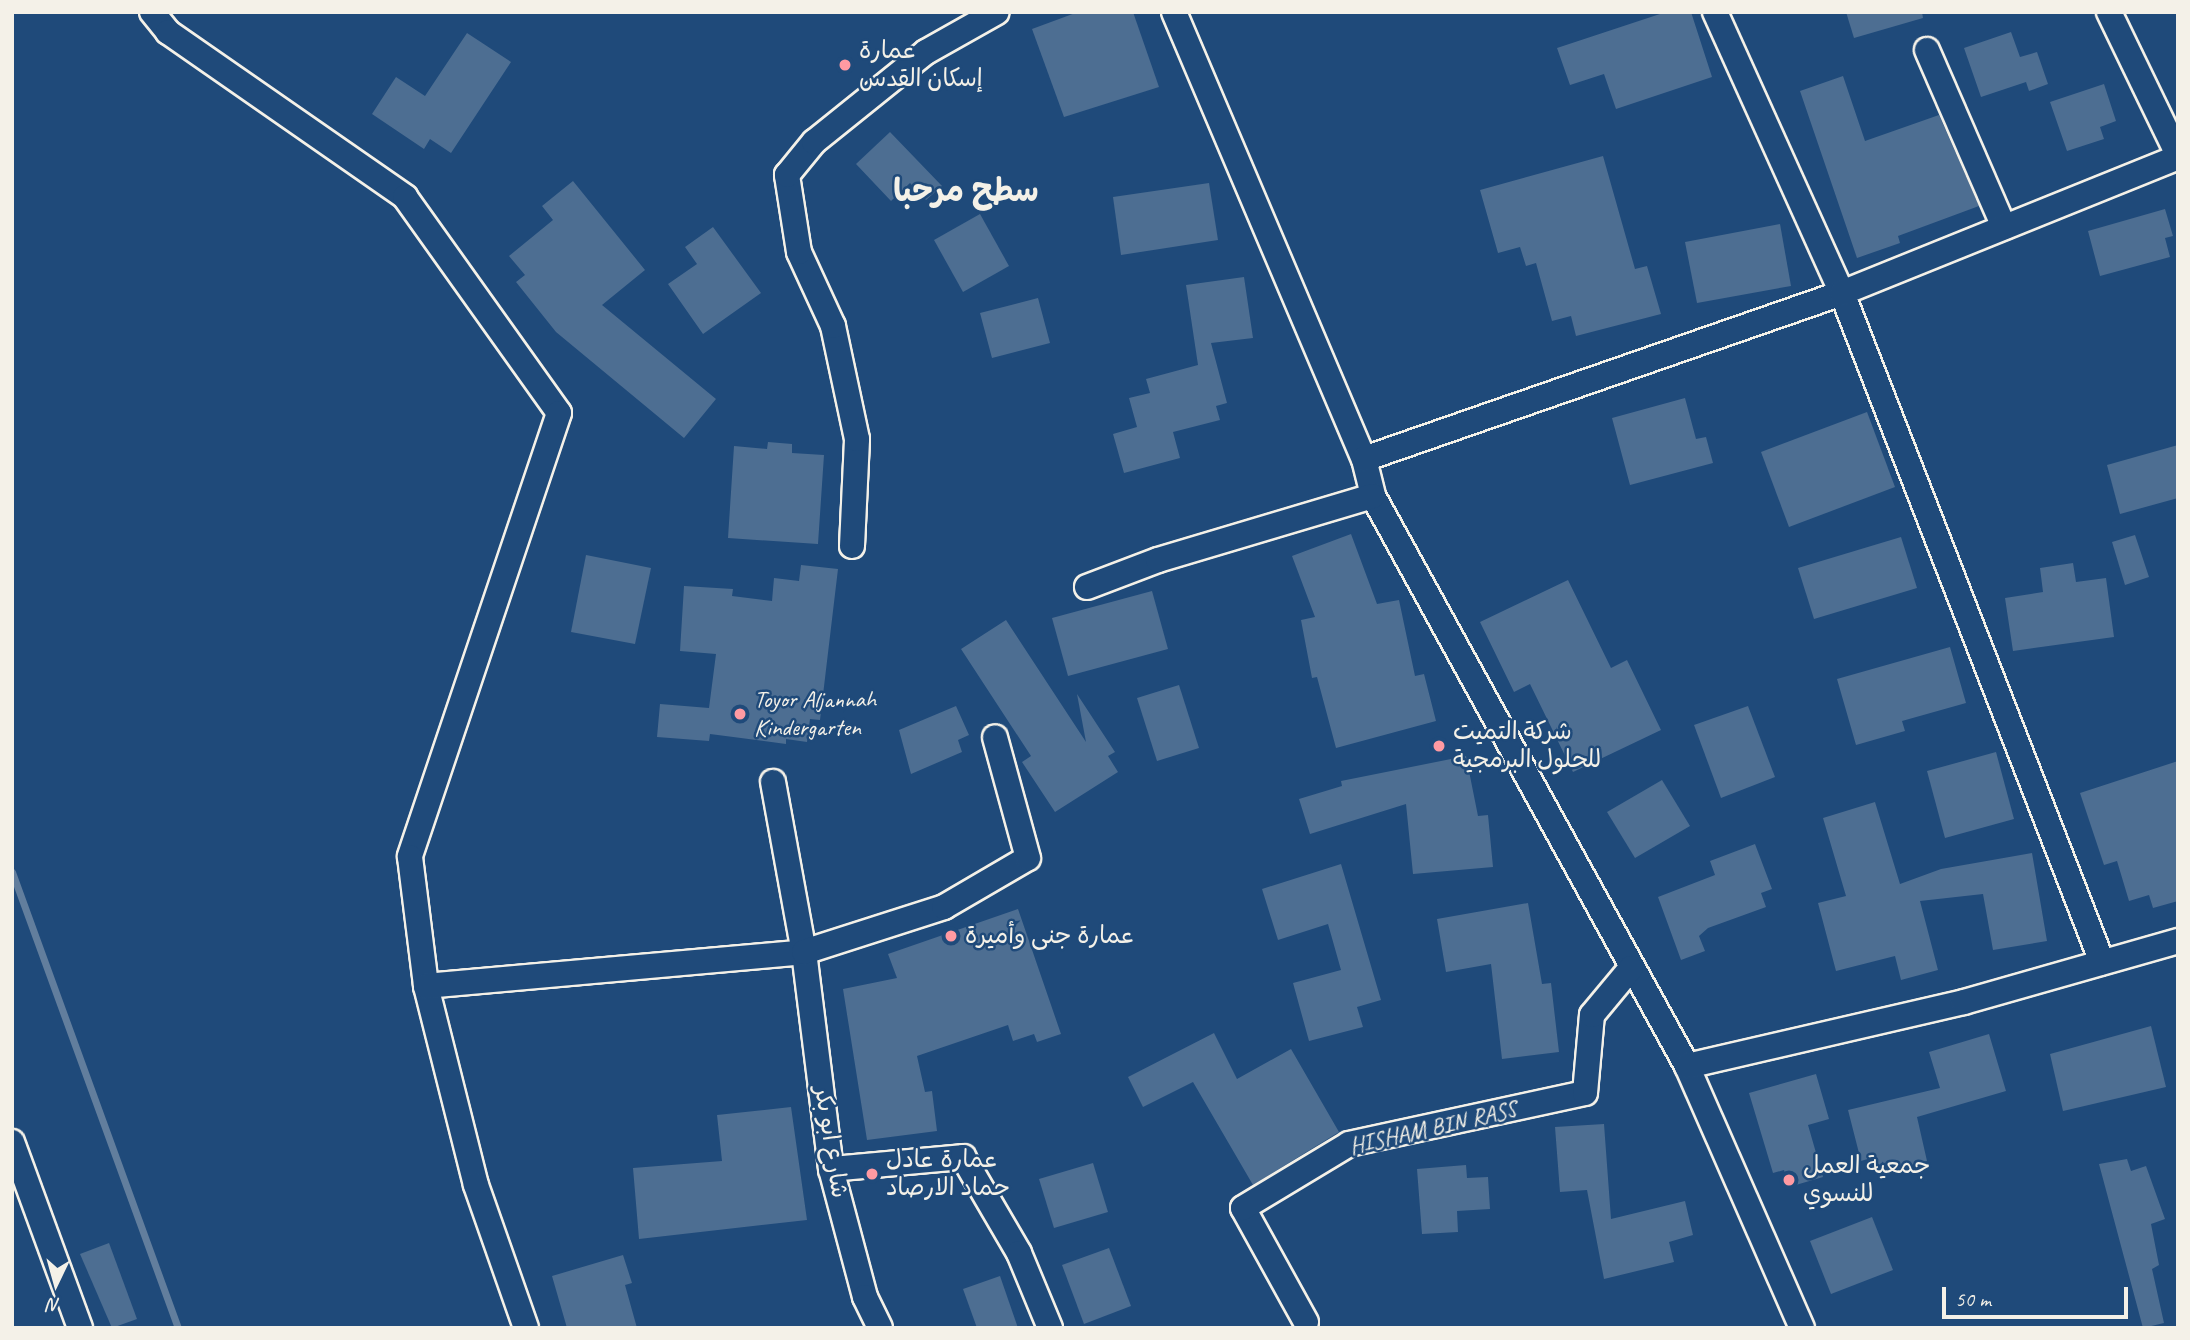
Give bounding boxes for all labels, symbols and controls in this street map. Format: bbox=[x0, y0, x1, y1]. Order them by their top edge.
place label: عمارة إسكان القدس bbox=[859, 37, 983, 93]
marker: عمارة إسكان القدس bbox=[837, 57, 853, 73]
district label: سطح مرحبا bbox=[893, 172, 1039, 210]
place label: Toyor Aljannah Kindergarten bbox=[754, 686, 876, 742]
marker: Toyor Aljannah Kindergarten bbox=[732, 706, 748, 722]
place label: شركة التميت للحلول البرمجية bbox=[1453, 718, 1601, 774]
marker: شركة التميت للحلول البرمجية bbox=[1431, 738, 1447, 754]
place label: عمارة جنى وأميرة bbox=[965, 922, 1135, 950]
marker: عمارة جنى وأميرة bbox=[943, 928, 959, 944]
street label: شارع ابو بكر bbox=[808, 1084, 854, 1200]
street label: HISHAM BIN RASS bbox=[1346, 1095, 1520, 1161]
place label: عمارة عادل حماد الارصاد bbox=[886, 1146, 1009, 1202]
place label: جمعية العمل للنسوي bbox=[1803, 1152, 1930, 1208]
marker: عمارة عادل حماد الارصاد bbox=[864, 1166, 880, 1182]
marker: جمعية العمل للنسوي bbox=[1781, 1172, 1797, 1188]
north arrow bbox=[21, 1249, 91, 1319]
scale bar bbox=[1945, 1274, 2130, 1318]
text: 50 m bbox=[1955, 1286, 1991, 1312]
text: N bbox=[47, 1292, 61, 1317]

